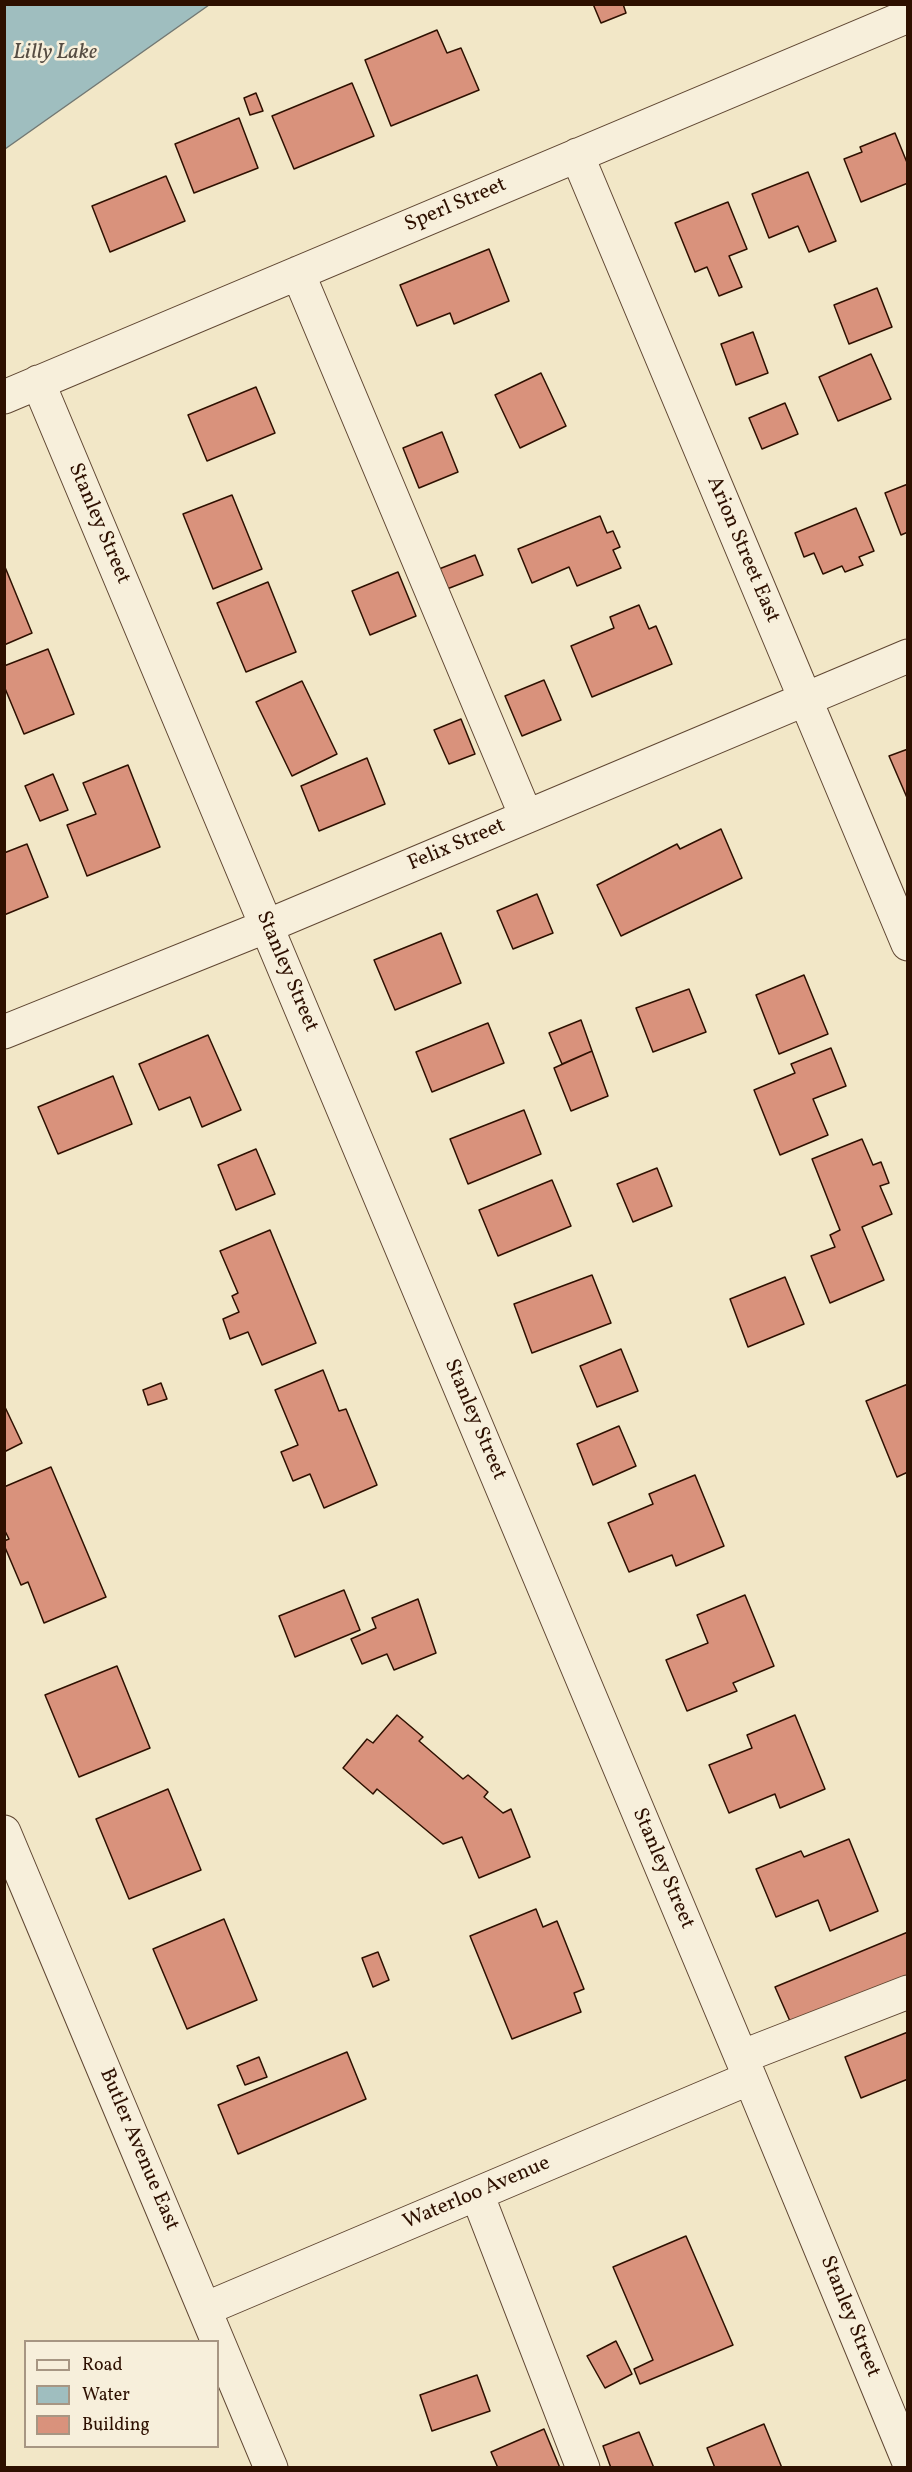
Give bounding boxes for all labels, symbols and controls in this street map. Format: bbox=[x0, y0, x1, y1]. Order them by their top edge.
water label: Lilly Lake bbox=[13, 41, 97, 67]
street label: Sperl Street bbox=[401, 173, 511, 239]
street label: Stanley Street bbox=[61, 460, 135, 588]
street label: Arion Street East bbox=[700, 473, 784, 627]
street label: Felix Street bbox=[404, 814, 510, 878]
street label: Stanley Street bbox=[249, 908, 323, 1036]
street label: Stanley Street bbox=[437, 1356, 511, 1484]
street label: Stanley Street bbox=[625, 1805, 699, 1933]
street label: Butler Avenue East bbox=[92, 2065, 184, 2235]
street label: Waterloo Avenue bbox=[400, 2152, 554, 2236]
street label: Stanley Street bbox=[813, 2253, 885, 2381]
legend bbox=[24, 2340, 219, 2448]
text: Road bbox=[82, 2353, 123, 2378]
text: Water bbox=[82, 2383, 130, 2408]
text: Building bbox=[82, 2413, 150, 2438]

